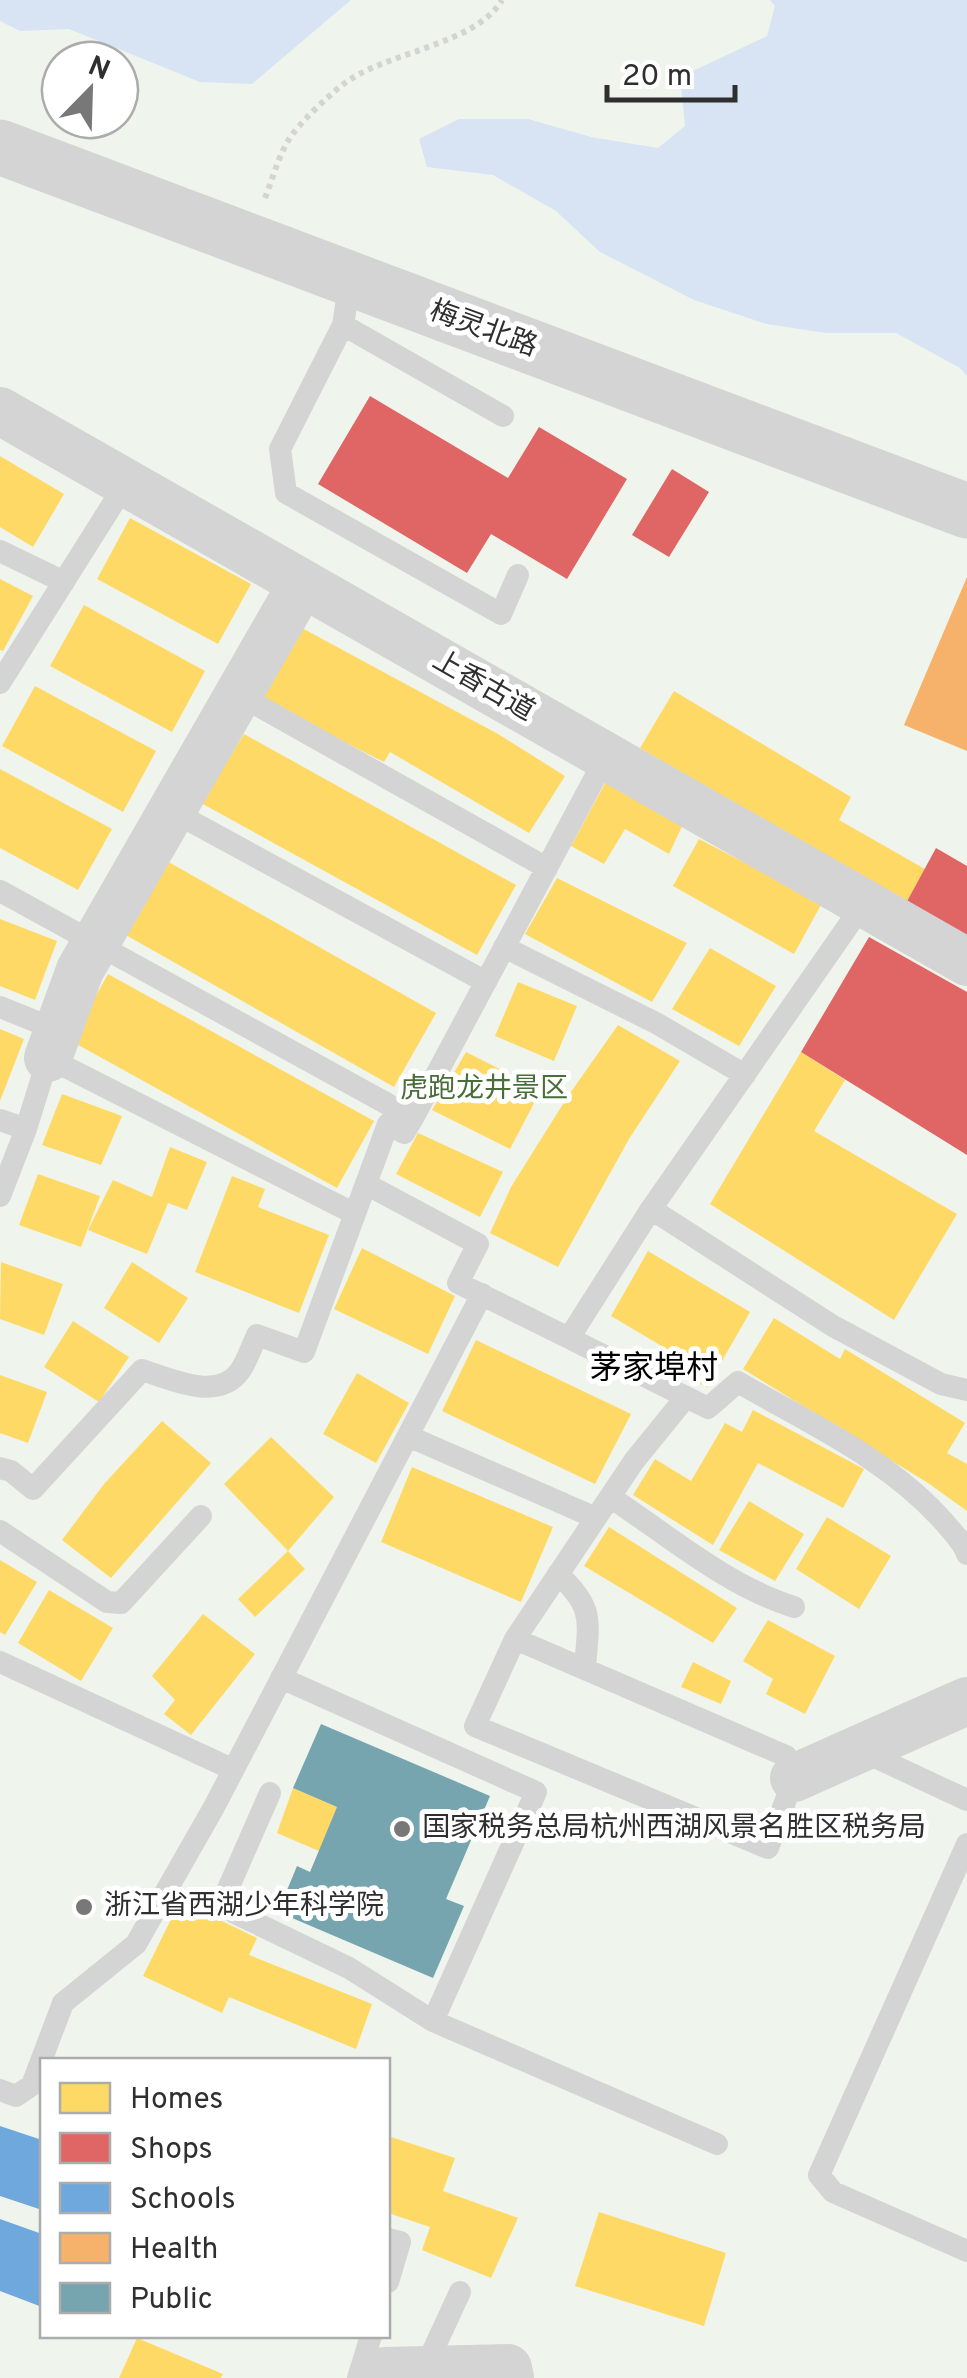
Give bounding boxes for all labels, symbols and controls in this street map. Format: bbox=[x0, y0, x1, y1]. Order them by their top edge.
north arrow bbox=[40, 40, 140, 140]
scale bar bbox=[607, 40, 734, 102]
text: N bbox=[82, 49, 115, 90]
text: 20 m bbox=[622, 59, 692, 96]
street label: 梅灵北路 bbox=[424, 294, 542, 366]
street label: 上香古道 bbox=[425, 643, 541, 731]
park label: 虎跑龙井景区 bbox=[400, 1072, 568, 1108]
district label: 茅家埠村 bbox=[590, 1350, 718, 1390]
place label: 国家税务总局杭州西湖风景名胜区税务局 bbox=[422, 1811, 926, 1847]
marker: 国家税务总局杭州西湖风景名胜区税务局 bbox=[391, 1818, 413, 1840]
place label: 浙江省西湖少年科学院 bbox=[104, 1889, 384, 1925]
marker: 浙江省西湖少年科学院 bbox=[73, 1896, 95, 1918]
legend bbox=[40, 2058, 390, 2338]
text: Homes bbox=[130, 2082, 223, 2119]
text: Shops bbox=[130, 2132, 213, 2169]
text: Schools bbox=[130, 2182, 236, 2219]
text: Health bbox=[130, 2232, 218, 2269]
text: Public bbox=[130, 2282, 213, 2319]

